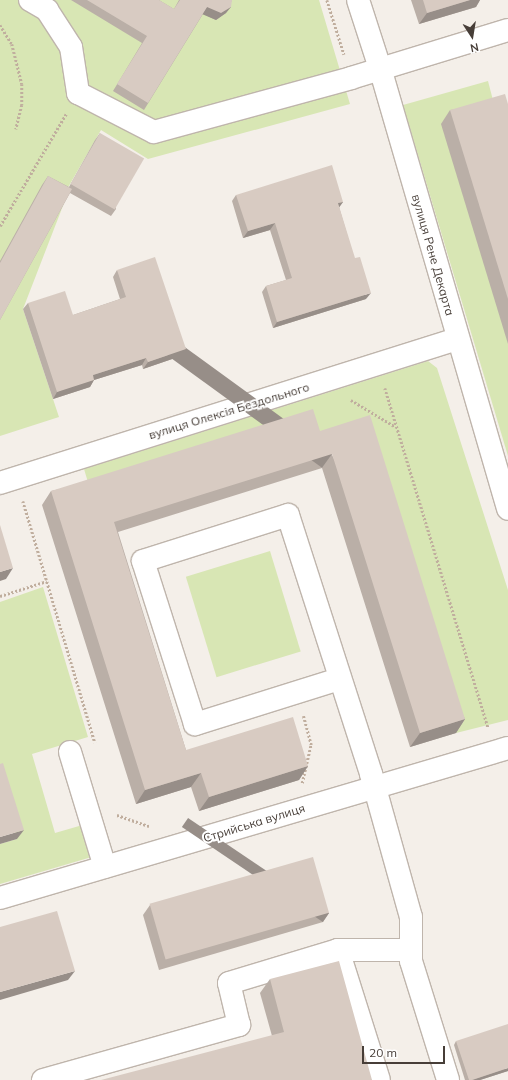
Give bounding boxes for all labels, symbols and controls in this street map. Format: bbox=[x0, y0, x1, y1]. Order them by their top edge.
north arrow bbox=[452, 16, 492, 56]
text: N bbox=[469, 40, 480, 55]
street label: вулиця Рене Декарта bbox=[409, 193, 457, 317]
street label: вулиця Олексія Бездольного bbox=[147, 380, 311, 442]
street label: Стрийська вулиця bbox=[201, 801, 307, 845]
scale bar bbox=[364, 1038, 447, 1064]
text: 20 m bbox=[369, 1045, 397, 1060]

